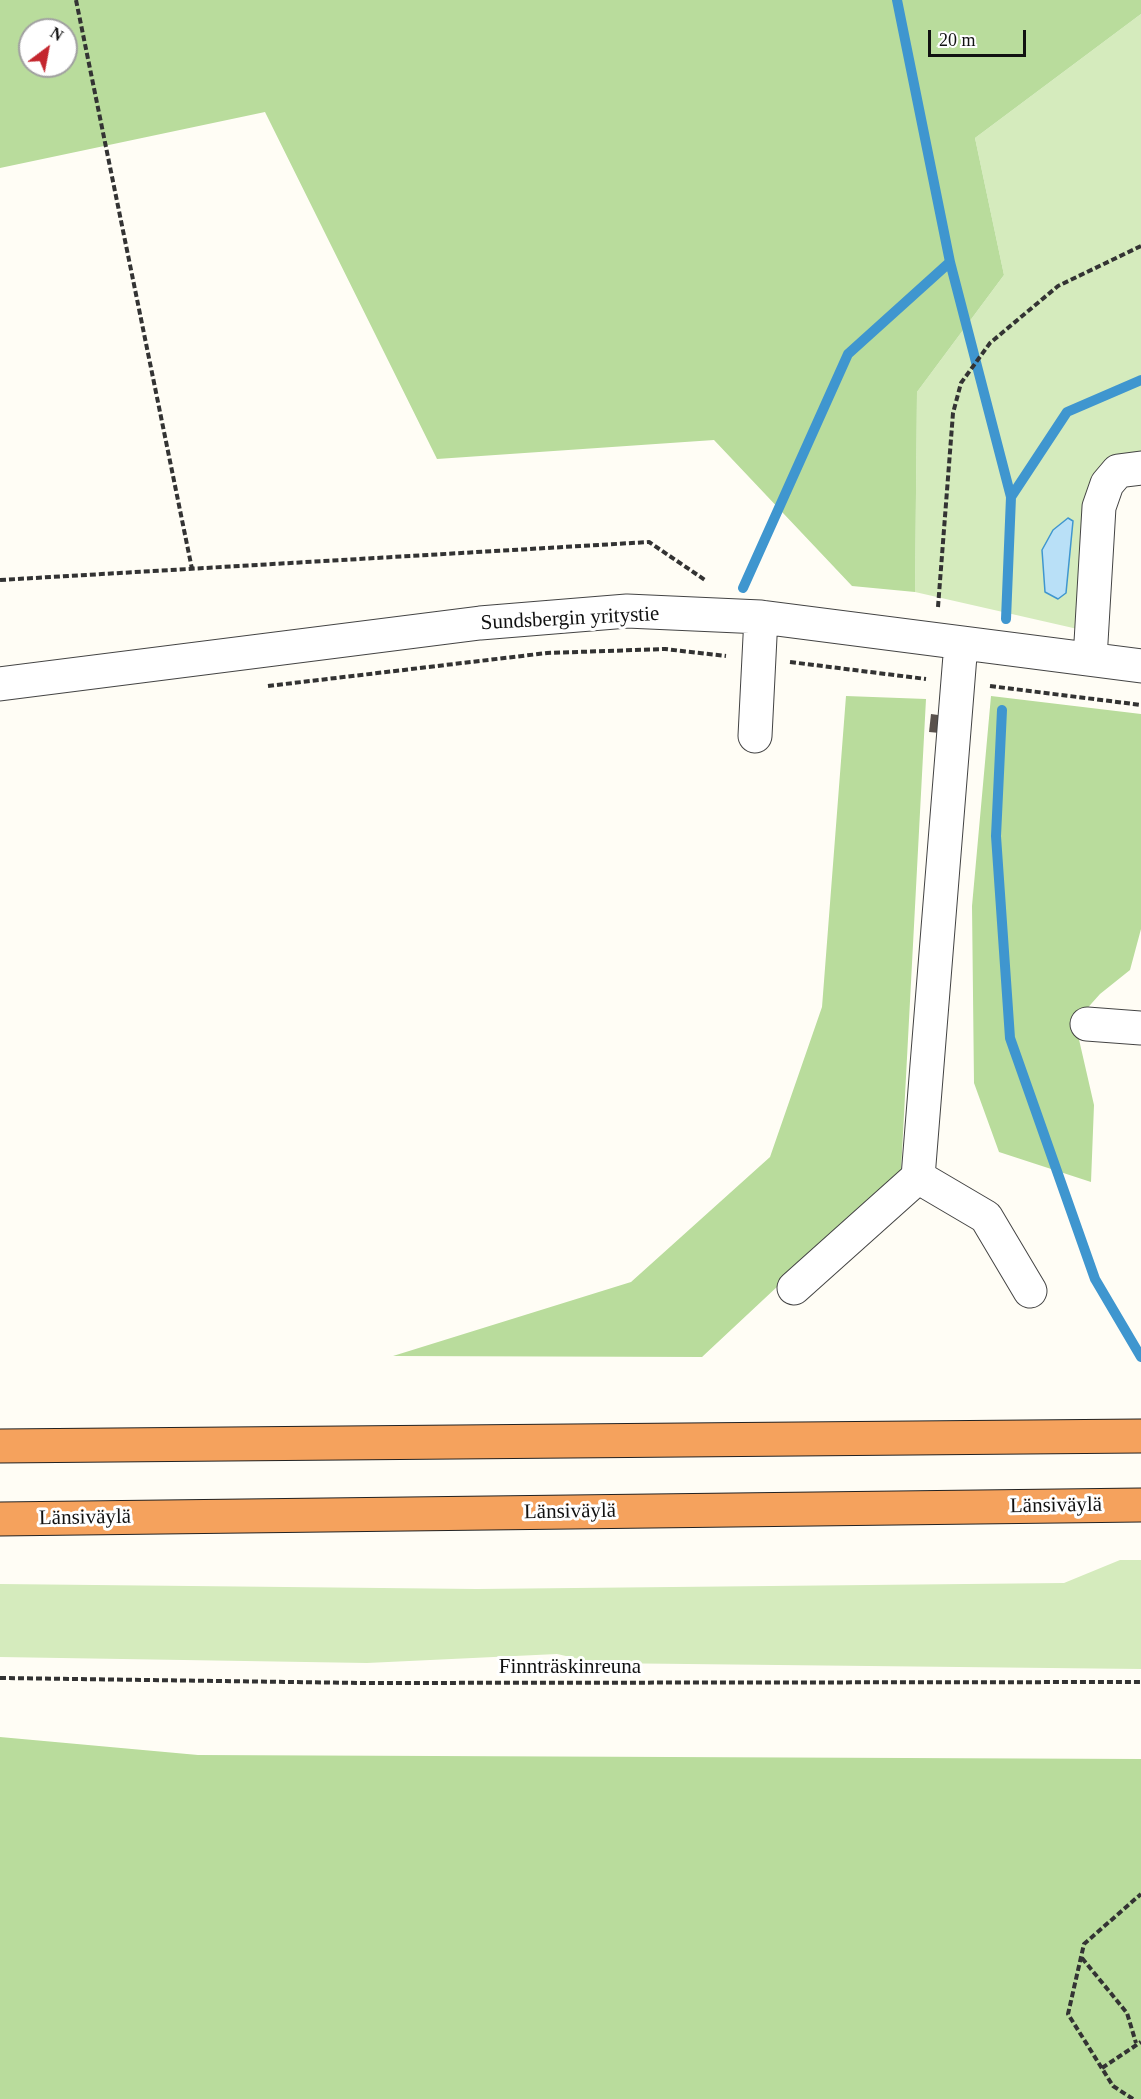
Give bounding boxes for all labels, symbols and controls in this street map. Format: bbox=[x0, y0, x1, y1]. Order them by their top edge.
north arrow bbox=[18, 18, 78, 78]
scale bar bbox=[931, 18, 1028, 56]
text: N bbox=[47, 24, 66, 44]
text: 20 m bbox=[939, 30, 976, 50]
street label: Sundsbergin yritystie bbox=[480, 602, 660, 636]
street label: Länsiväylä bbox=[1010, 1493, 1102, 1519]
street label: Länsiväylä bbox=[524, 1499, 616, 1525]
street label: Länsiväylä bbox=[39, 1505, 131, 1531]
street label: Finnträskinreuna bbox=[499, 1654, 641, 1680]

